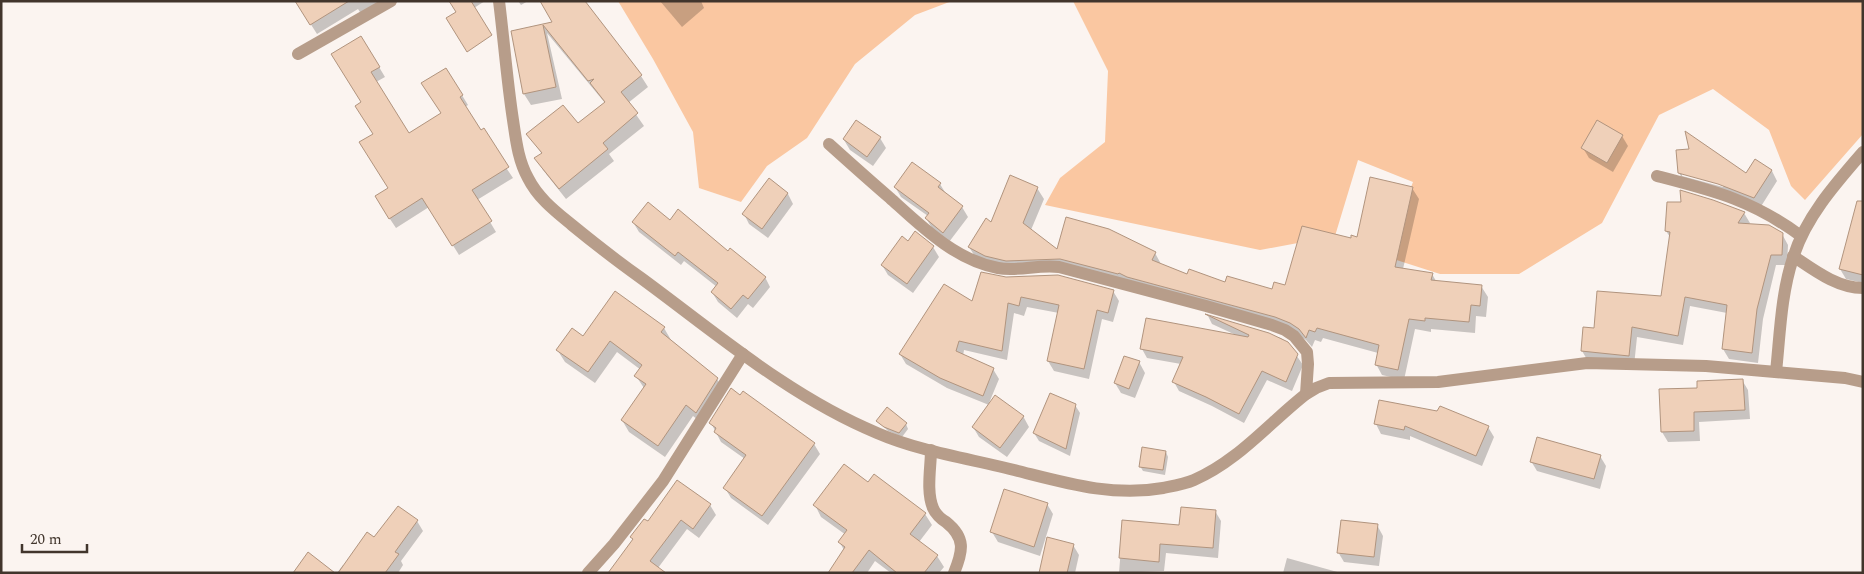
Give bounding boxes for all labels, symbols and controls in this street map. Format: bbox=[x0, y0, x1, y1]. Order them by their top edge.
scale bar bbox=[22, 522, 88, 554]
text: 20 m bbox=[30, 528, 62, 551]

